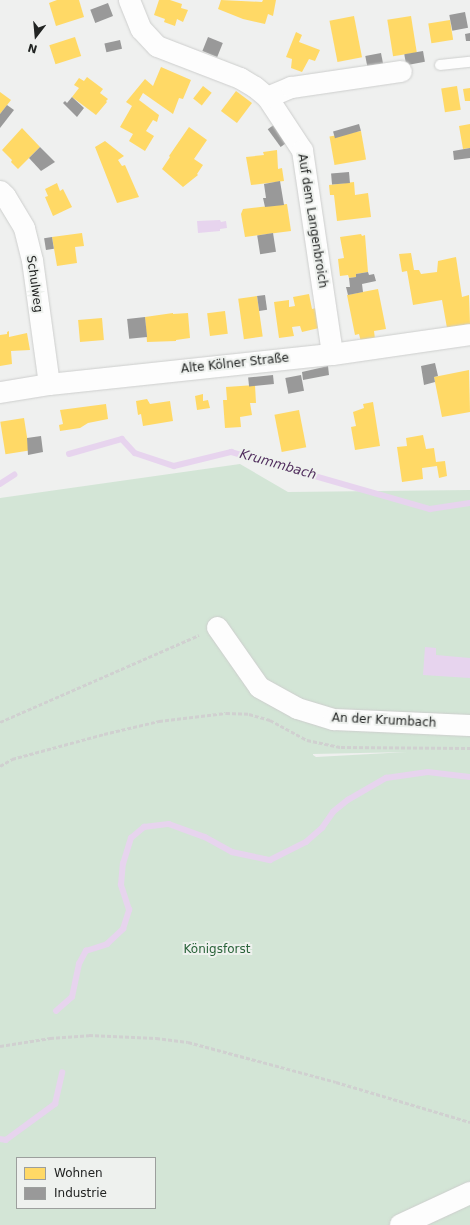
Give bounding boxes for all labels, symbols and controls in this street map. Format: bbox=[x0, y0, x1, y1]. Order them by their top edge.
north arrow bbox=[16, 16, 56, 56]
text: N bbox=[26, 40, 39, 56]
street label: Auf dem Langenbroich bbox=[294, 153, 330, 289]
street label: Schulweg bbox=[23, 254, 45, 314]
street label: Alte Kölner Straße bbox=[180, 351, 290, 377]
water label: Krummbach bbox=[238, 447, 318, 483]
street label: An der Krumbach bbox=[331, 711, 437, 731]
park label: Königsforst bbox=[184, 943, 250, 957]
legend bbox=[16, 1157, 156, 1209]
text: Wohnen bbox=[54, 1166, 103, 1180]
text: Industrie bbox=[54, 1186, 107, 1200]

